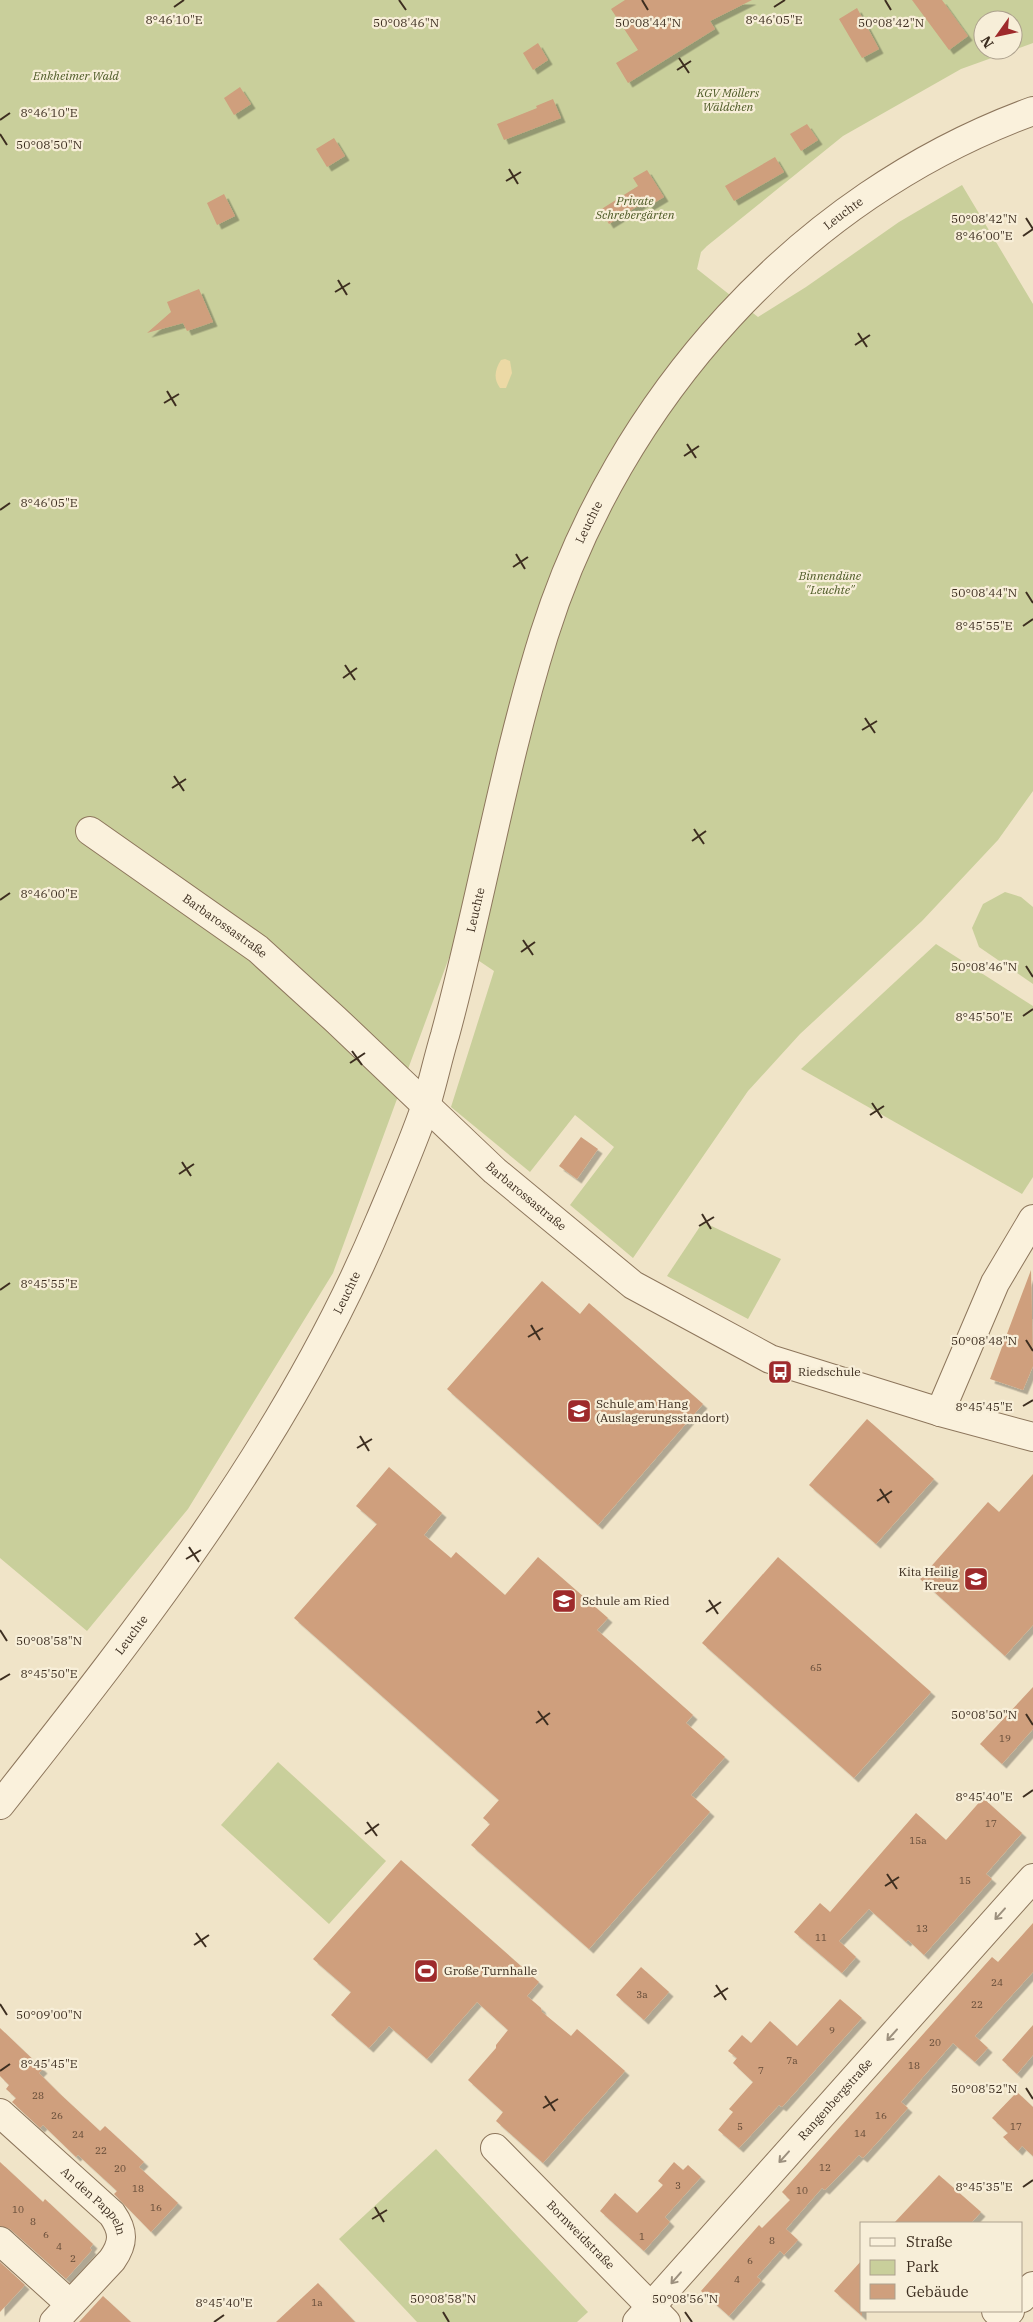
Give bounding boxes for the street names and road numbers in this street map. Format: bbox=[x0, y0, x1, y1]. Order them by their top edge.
street label: Leuchte bbox=[820, 194, 866, 233]
street label: Leuchte bbox=[572, 498, 605, 546]
street label: Leuchte bbox=[463, 886, 488, 934]
street label: Barbarossastraße bbox=[180, 890, 271, 961]
street label: Barbarossastraße bbox=[483, 1158, 570, 1234]
street label: Leuchte bbox=[330, 1269, 363, 1316]
street label: Leuchte bbox=[112, 1612, 151, 1657]
street label: Rangenbergstraße bbox=[795, 2055, 875, 2143]
street label: An den Pappeln bbox=[58, 2164, 129, 2237]
street label: Bornweidstraße bbox=[544, 2197, 618, 2272]

